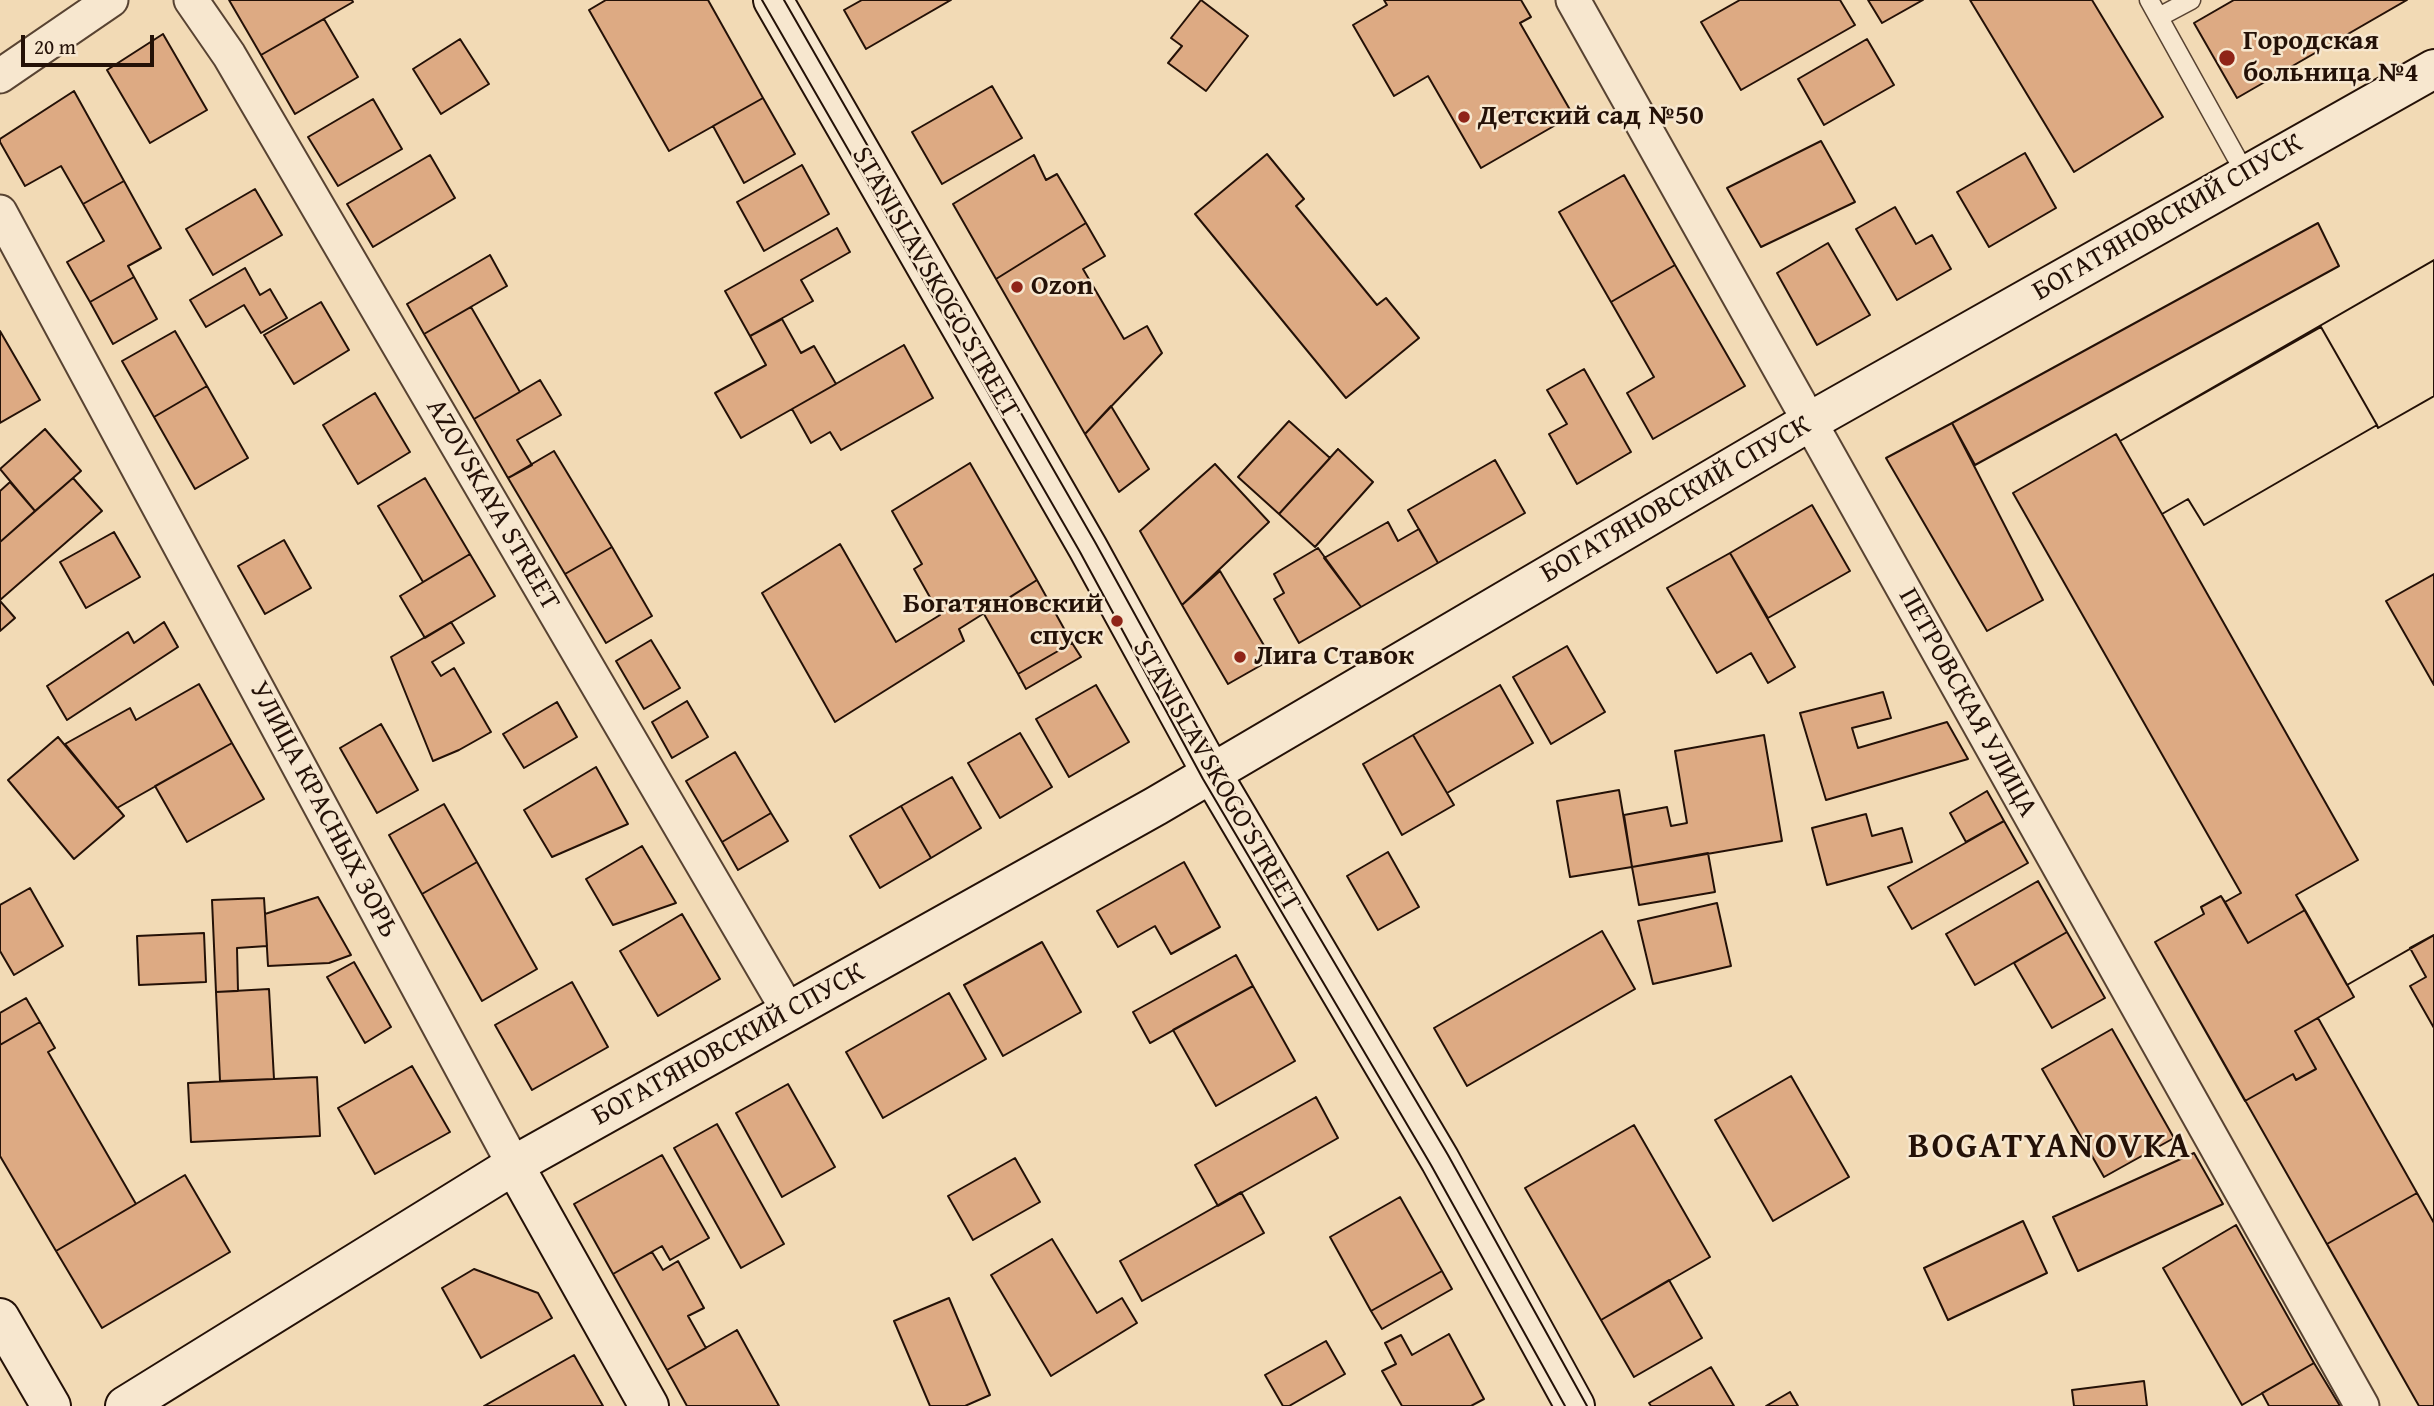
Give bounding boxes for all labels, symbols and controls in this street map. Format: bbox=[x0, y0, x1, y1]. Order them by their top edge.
scale bar bbox=[24, 21, 158, 65]
place label: Городская больница №4 bbox=[2243, 25, 2419, 91]
text: 20 m bbox=[34, 31, 76, 62]
marker: Городская больница №4 bbox=[2217, 48, 2237, 68]
place label: Детский сад №50 bbox=[1478, 100, 1704, 134]
marker: Детский сад №50 bbox=[1456, 109, 1472, 125]
street label: БОГАТЯНОВСКИЙ СПУСК bbox=[2027, 127, 2309, 309]
street label: STANISLAVSKOGO STREET bbox=[844, 141, 1026, 425]
place label: Ozon bbox=[1031, 270, 1093, 304]
marker: Ozon bbox=[1009, 279, 1025, 295]
street label: AZOVSKAYA STREET bbox=[418, 393, 566, 617]
street label: БОГАТЯНОВСКИЙ СПУСК bbox=[1535, 409, 1817, 591]
street label: ПЕТРОВСКАЯ УЛИЦА bbox=[1890, 583, 2044, 823]
place label: Богатяновский спуск bbox=[903, 588, 1103, 654]
marker: Богатяновский спуск bbox=[1109, 613, 1125, 629]
street label: STANISLAVSKOGO STREET bbox=[1125, 634, 1307, 918]
place label: Лига Ставок bbox=[1254, 640, 1414, 674]
marker: Лига Ставок bbox=[1232, 649, 1248, 665]
street label: УЛИЦА КРАСНЫХ ЗОРЬ bbox=[241, 676, 405, 944]
street label: БОГАТЯНОВСКИЙ СПУСК bbox=[587, 956, 871, 1134]
district label: BOGATYANOVKA bbox=[1910, 1127, 2190, 1169]

